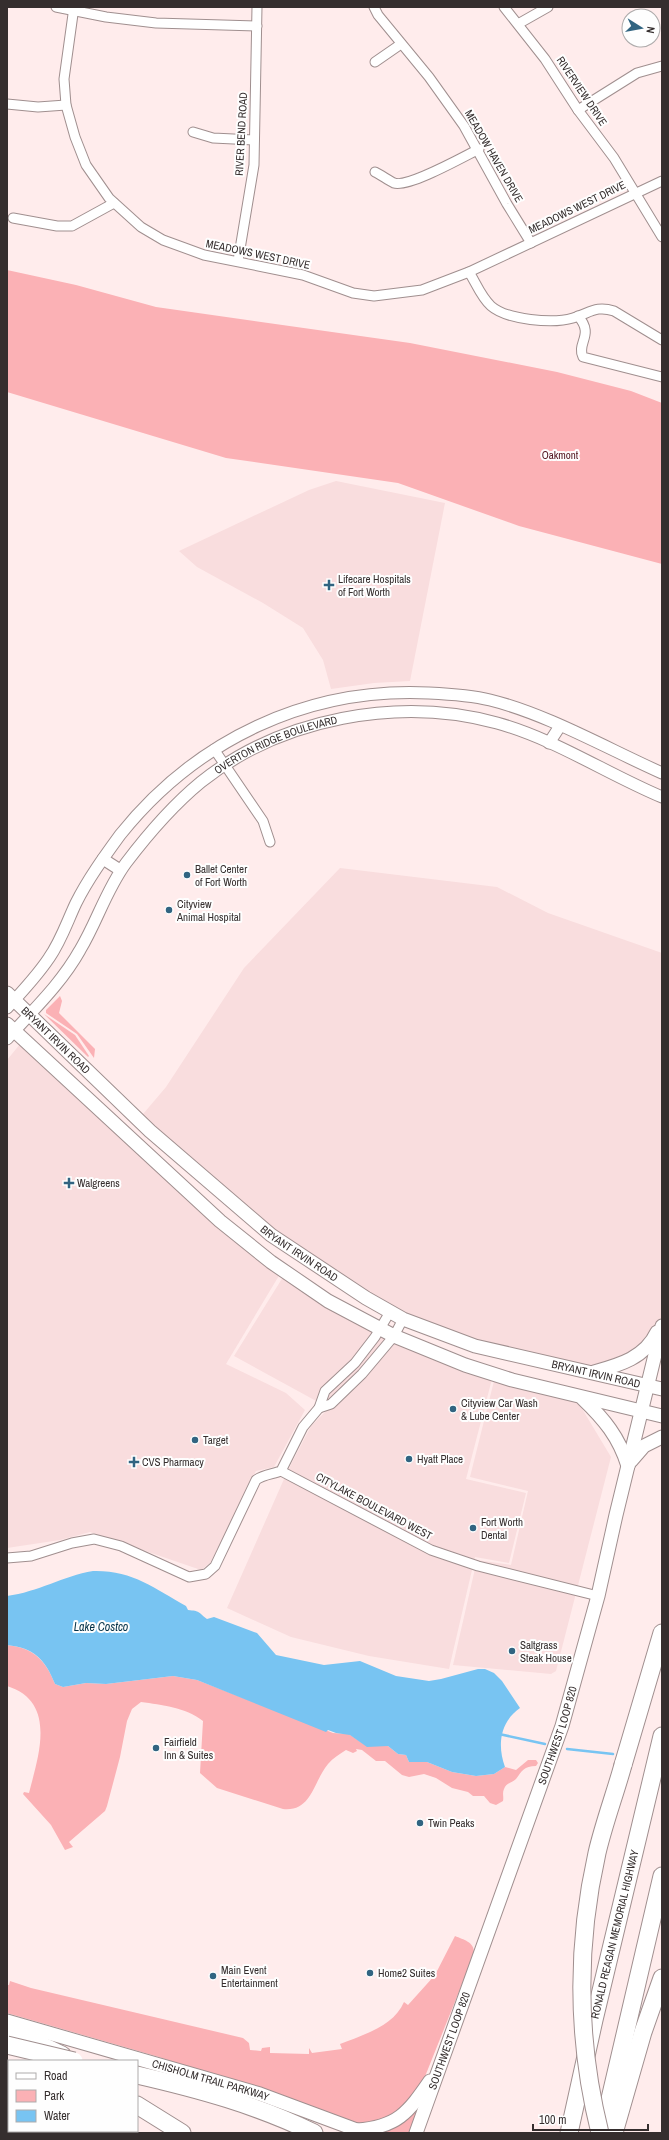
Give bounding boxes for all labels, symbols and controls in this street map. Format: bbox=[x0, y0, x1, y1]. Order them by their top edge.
north arrow bbox=[621, 8, 661, 48]
text: N bbox=[643, 25, 658, 34]
street label: RIVERVIEW DRIVE bbox=[554, 54, 610, 128]
street label: RIVER BEND ROAD bbox=[232, 92, 250, 176]
street label: MEADOW HAVEN DRIVE bbox=[462, 107, 526, 205]
street label: MEADOWS WEST DRIVE bbox=[526, 177, 628, 237]
street label: MEADOWS WEST DRIVE bbox=[205, 236, 311, 272]
park label: Oakmont bbox=[542, 448, 579, 462]
place label: Lifecare Hospitals of Fort Worth bbox=[338, 572, 411, 599]
marker: Lifecare Hospitals of Fort Worth bbox=[323, 579, 335, 591]
street label: OVERTON RIDGE BOULEVARD bbox=[211, 713, 338, 777]
place label: Ballet Center of Fort Worth bbox=[195, 862, 247, 889]
marker: Ballet Center of Fort Worth bbox=[182, 870, 192, 880]
place label: Cityview Animal Hospital bbox=[176, 897, 241, 924]
marker: Cityview Animal Hospital bbox=[164, 905, 174, 915]
street label: BRYANT IRVIN ROAD bbox=[18, 1004, 93, 1077]
place label: Walgreens bbox=[77, 1176, 120, 1190]
marker: Walgreens bbox=[64, 1178, 74, 1188]
street label: BRYANT IRVIN ROAD bbox=[258, 1222, 341, 1285]
street label: BRYANT IRVIN ROAD bbox=[550, 1357, 642, 1391]
place label: Cityview Car Wash & Lube Center bbox=[461, 1396, 538, 1423]
marker: Cityview Car Wash & Lube Center bbox=[448, 1404, 458, 1414]
place label: Target bbox=[203, 1433, 229, 1447]
marker: Target bbox=[190, 1435, 200, 1445]
place label: Hyatt Place bbox=[417, 1452, 463, 1466]
marker: Hyatt Place bbox=[404, 1454, 414, 1464]
place label: CVS Pharmacy bbox=[142, 1455, 204, 1469]
marker: CVS Pharmacy bbox=[129, 1457, 139, 1467]
street label: CITYLAKE BOULEVARD WEST bbox=[313, 1469, 435, 1543]
place label: Fort Worth Dental bbox=[481, 1515, 523, 1542]
marker: Fort Worth Dental bbox=[468, 1523, 478, 1533]
water label: Lake Costco bbox=[74, 1619, 129, 1635]
place label: Saltgrass Steak House bbox=[520, 1638, 572, 1665]
marker: Saltgrass Steak House bbox=[507, 1646, 517, 1656]
street label: SOUTHWEST LOOP 820 bbox=[535, 1685, 580, 1786]
place label: Fairfield Inn & Suites bbox=[164, 1735, 214, 1762]
marker: Fairfield Inn & Suites bbox=[151, 1743, 161, 1753]
place label: Twin Peaks bbox=[428, 1816, 475, 1830]
marker: Twin Peaks bbox=[415, 1818, 425, 1828]
street label: RONALD REAGAN MEMORIAL HIGHWAY bbox=[588, 1848, 642, 2020]
place label: Main Event Entertainment bbox=[221, 1963, 278, 1990]
place label: Home2 Suites bbox=[378, 1966, 436, 1980]
marker: Home2 Suites bbox=[365, 1968, 375, 1978]
marker: Main Event Entertainment bbox=[208, 1971, 218, 1981]
street label: SOUTHWEST LOOP 820 bbox=[425, 1990, 473, 2091]
street label: CHISHOLM TRAIL PARKWAY bbox=[150, 2056, 271, 2104]
legend bbox=[8, 2060, 138, 2132]
text: Road bbox=[44, 2068, 68, 2084]
text: Park bbox=[44, 2088, 64, 2104]
scale bar bbox=[533, 2106, 648, 2132]
text: Water bbox=[44, 2108, 71, 2124]
text: 100 m bbox=[539, 2112, 566, 2128]

